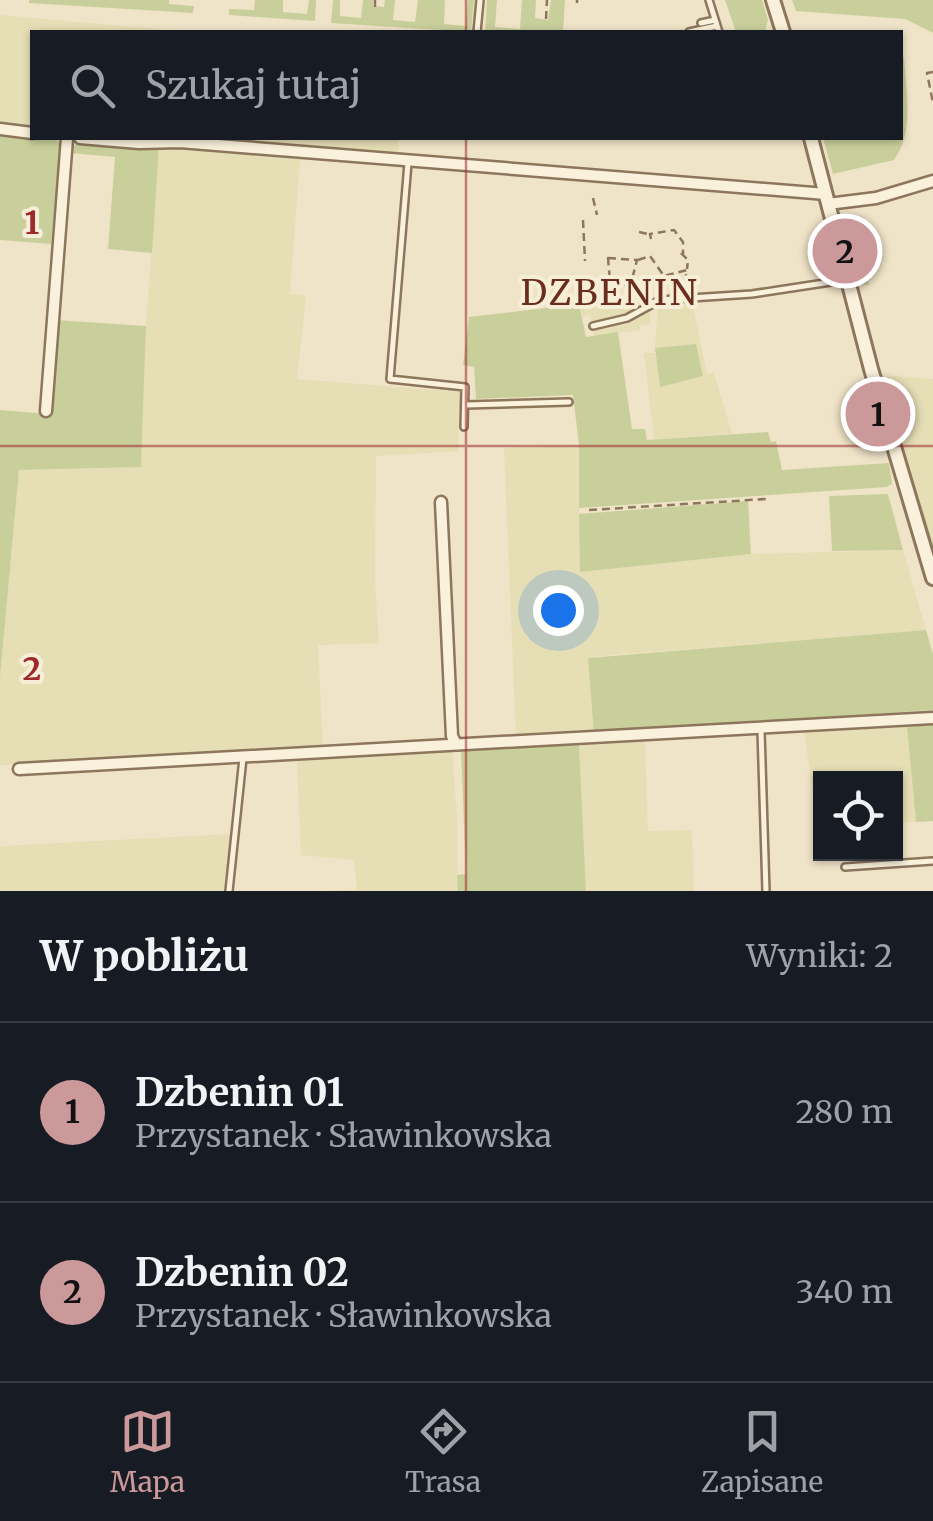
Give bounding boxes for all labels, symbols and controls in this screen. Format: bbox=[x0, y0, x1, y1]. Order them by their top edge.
search box bbox=[30, 30, 903, 140]
icon: search bbox=[65, 58, 120, 113]
text: Szukaj tutaj bbox=[145, 62, 361, 109]
text: 1 bbox=[25, 203, 40, 243]
pin: 2 bbox=[812, 214, 878, 288]
district label: DZBENIN bbox=[521, 271, 699, 315]
pin: 1 bbox=[846, 376, 910, 452]
your location bbox=[533, 585, 584, 636]
text: 2 bbox=[23, 649, 41, 689]
map controls bbox=[813, 771, 903, 861]
button: locate bbox=[813, 771, 903, 861]
text: W pobliżu bbox=[40, 930, 249, 982]
text: Wyniki: 2 bbox=[746, 936, 893, 976]
text: Dzbenin 01 bbox=[135, 1069, 344, 1116]
text: 1 bbox=[65, 1092, 80, 1132]
text: 280 m bbox=[795, 1092, 893, 1132]
text: Przystanek · Sławinkowska bbox=[135, 1116, 552, 1156]
text: Dzbenin 02 bbox=[135, 1249, 349, 1296]
text: 2 bbox=[63, 1272, 82, 1312]
text: 340 m bbox=[796, 1272, 893, 1312]
text: Przystanek · Sławinkowska bbox=[135, 1296, 552, 1336]
tab: Mapa bbox=[110, 1404, 185, 1500]
tab: Trasa bbox=[405, 1404, 481, 1500]
tab: Zapisane bbox=[701, 1404, 823, 1500]

